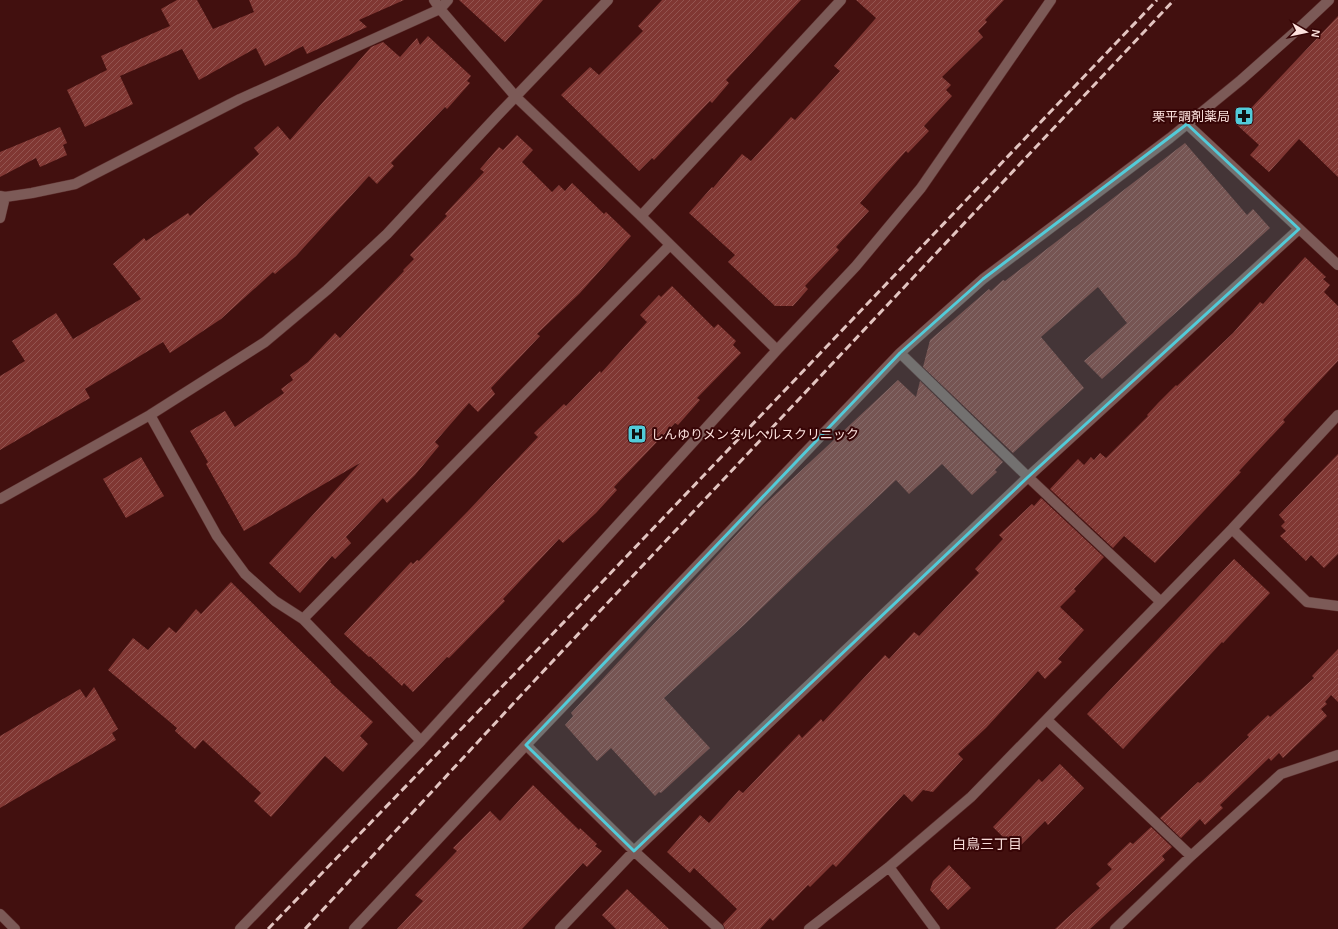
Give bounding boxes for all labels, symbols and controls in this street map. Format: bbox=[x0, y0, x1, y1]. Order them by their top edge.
north arrow bbox=[1286, 12, 1326, 52]
text: N bbox=[1309, 29, 1322, 38]
pharmacy icon: 栗平調剤薬局 bbox=[1233, 105, 1255, 127]
place label: 栗平調剤薬局 bbox=[1152, 109, 1230, 124]
hospital icon: しんゆりメンタルヘルスクリニック bbox=[626, 423, 648, 445]
place label: しんゆりメンタルヘルスクリニック bbox=[651, 427, 859, 442]
district label: 白鳥三丁目 bbox=[952, 836, 1022, 852]

